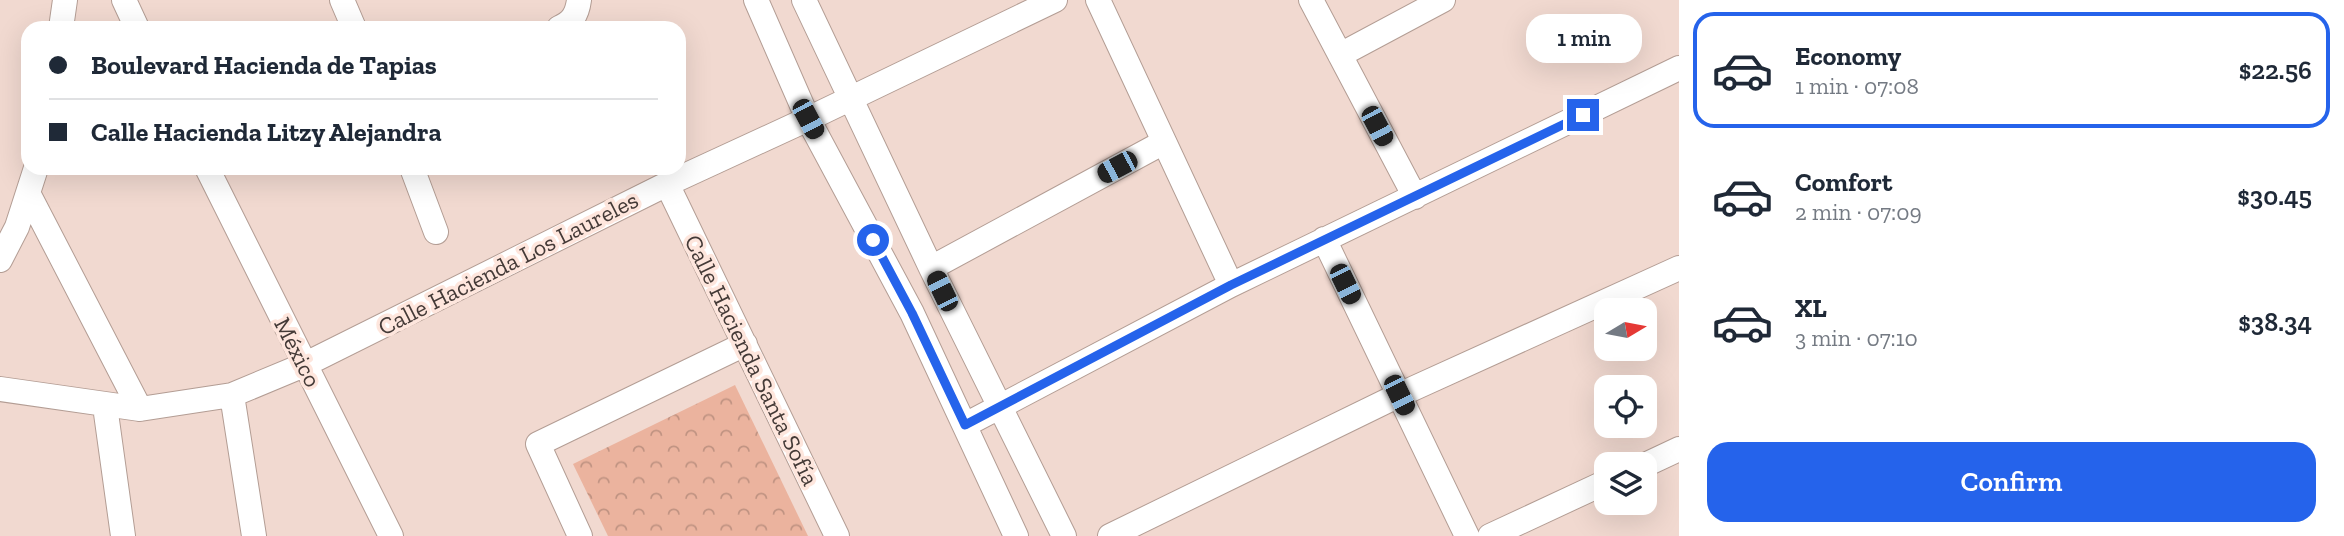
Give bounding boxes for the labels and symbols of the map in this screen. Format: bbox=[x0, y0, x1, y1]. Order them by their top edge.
callout: 1 min bbox=[1525, 13, 1641, 62]
car bbox=[789, 96, 828, 142]
route end bbox=[1567, 99, 1599, 131]
car bbox=[1358, 103, 1397, 149]
car bbox=[1094, 148, 1141, 186]
street label: Calle Hacienda Los Laureles bbox=[373, 185, 643, 341]
route start bbox=[857, 224, 889, 256]
street label: Calle Hacienda Santa Sofía bbox=[679, 230, 826, 490]
car bbox=[1327, 261, 1364, 307]
car bbox=[924, 268, 961, 314]
north arrow bbox=[1594, 298, 1657, 360]
street label: México bbox=[268, 312, 328, 392]
car bbox=[1381, 372, 1418, 418]

